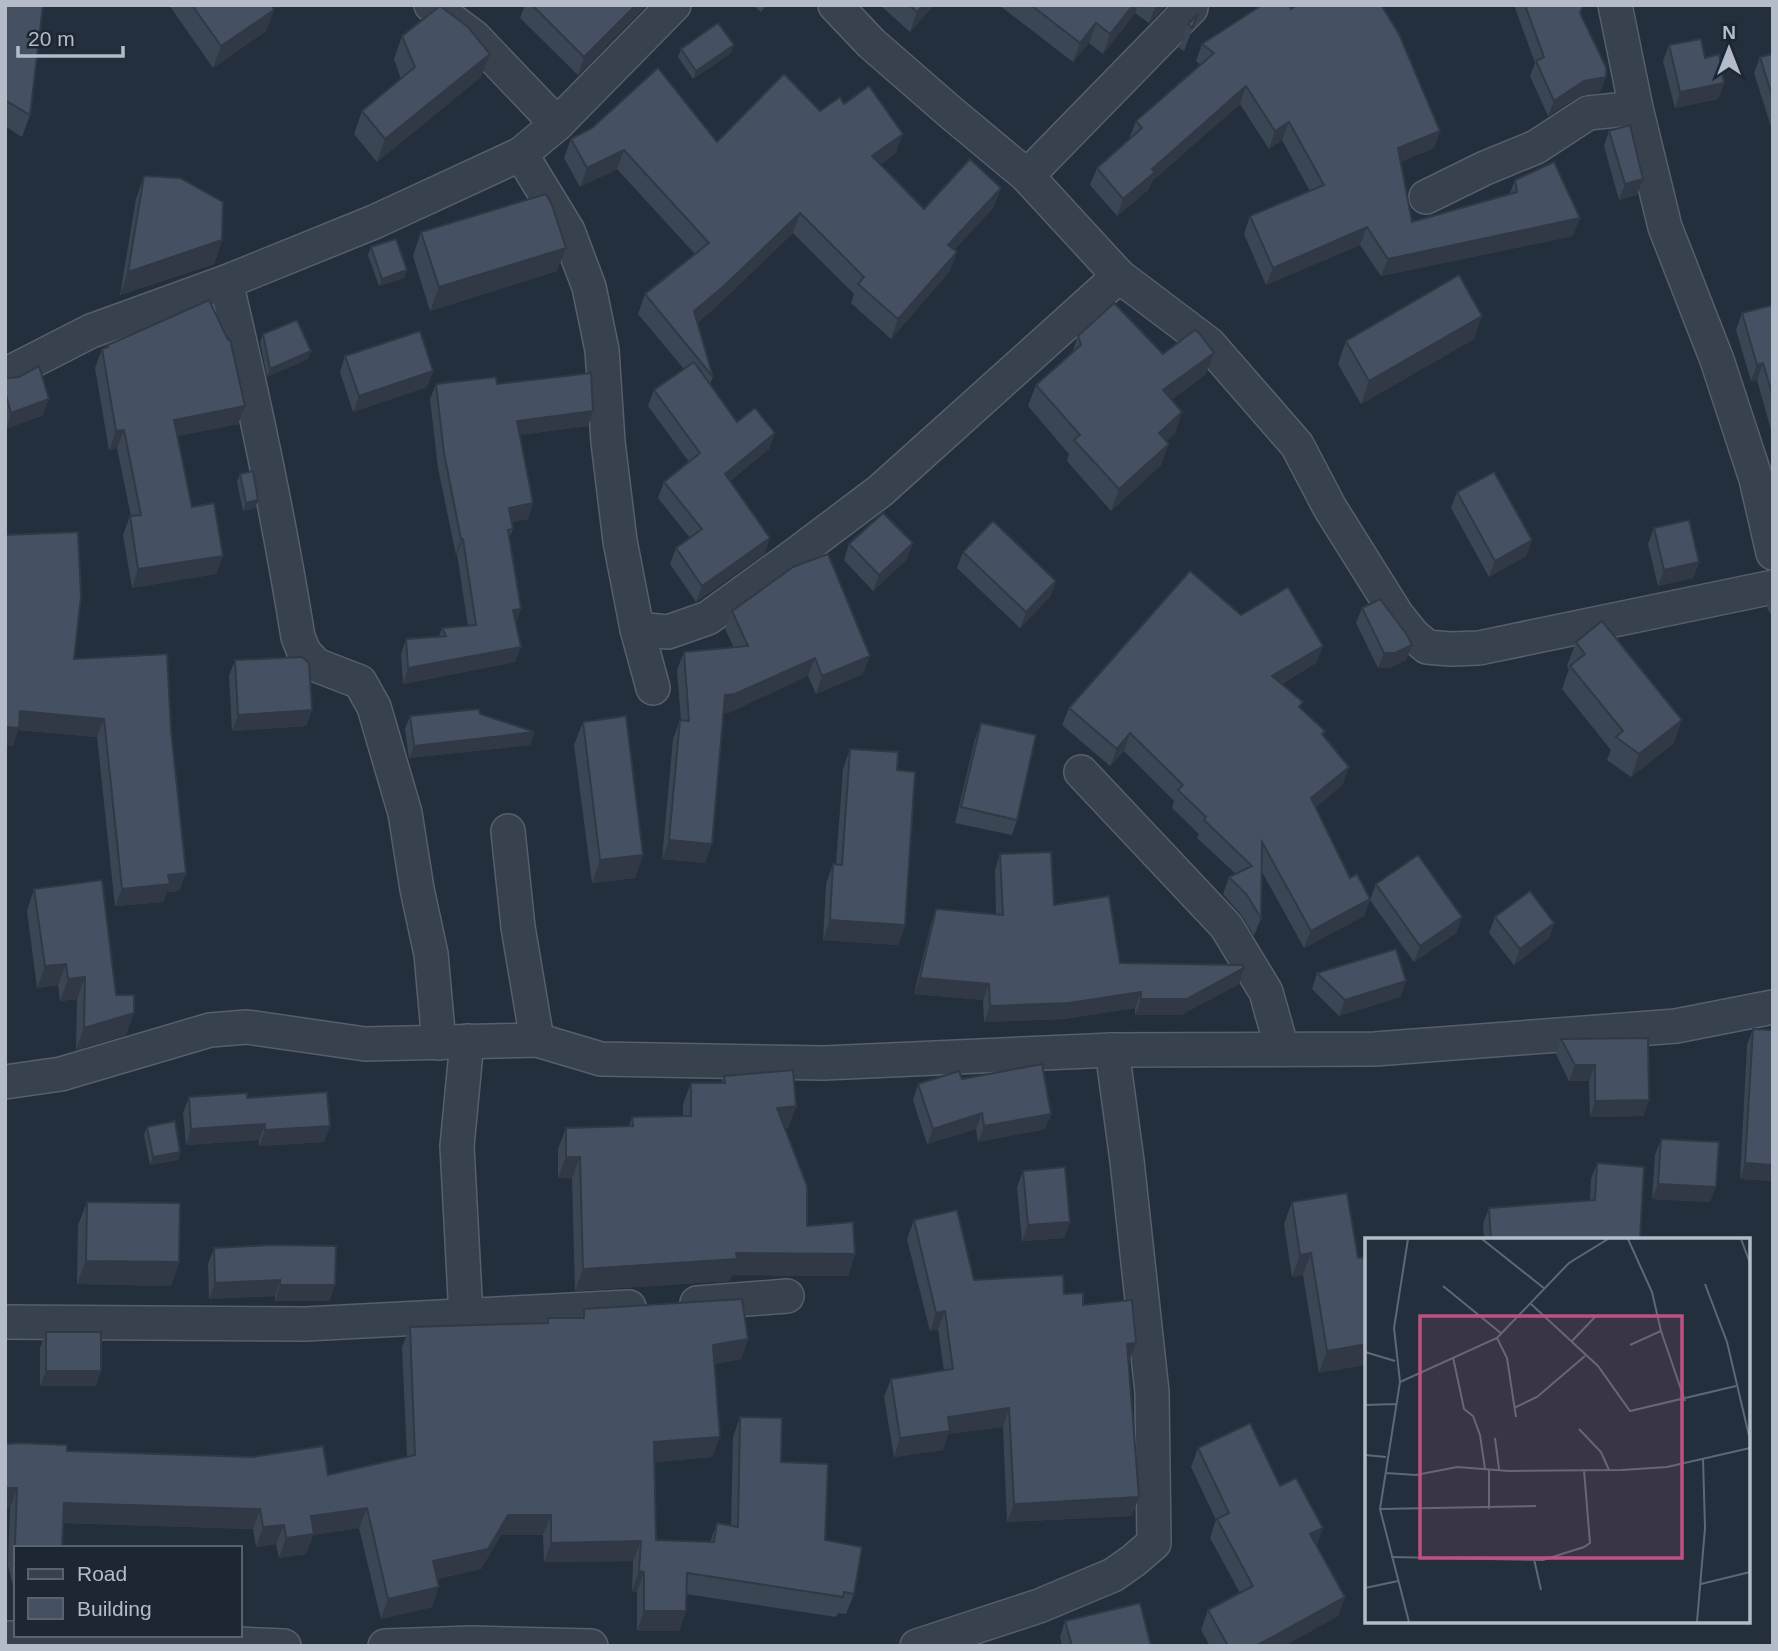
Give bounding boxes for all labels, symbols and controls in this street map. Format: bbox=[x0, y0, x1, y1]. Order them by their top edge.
scale bar bbox=[18, 14, 122, 58]
north arrow bbox=[1694, 14, 1764, 84]
text: N bbox=[1722, 22, 1736, 43]
text: 20 m bbox=[28, 27, 75, 50]
inset map bbox=[1365, 1238, 1750, 1623]
legend bbox=[14, 1546, 242, 1637]
text: Road bbox=[77, 1562, 127, 1585]
text: Building bbox=[77, 1597, 152, 1620]

